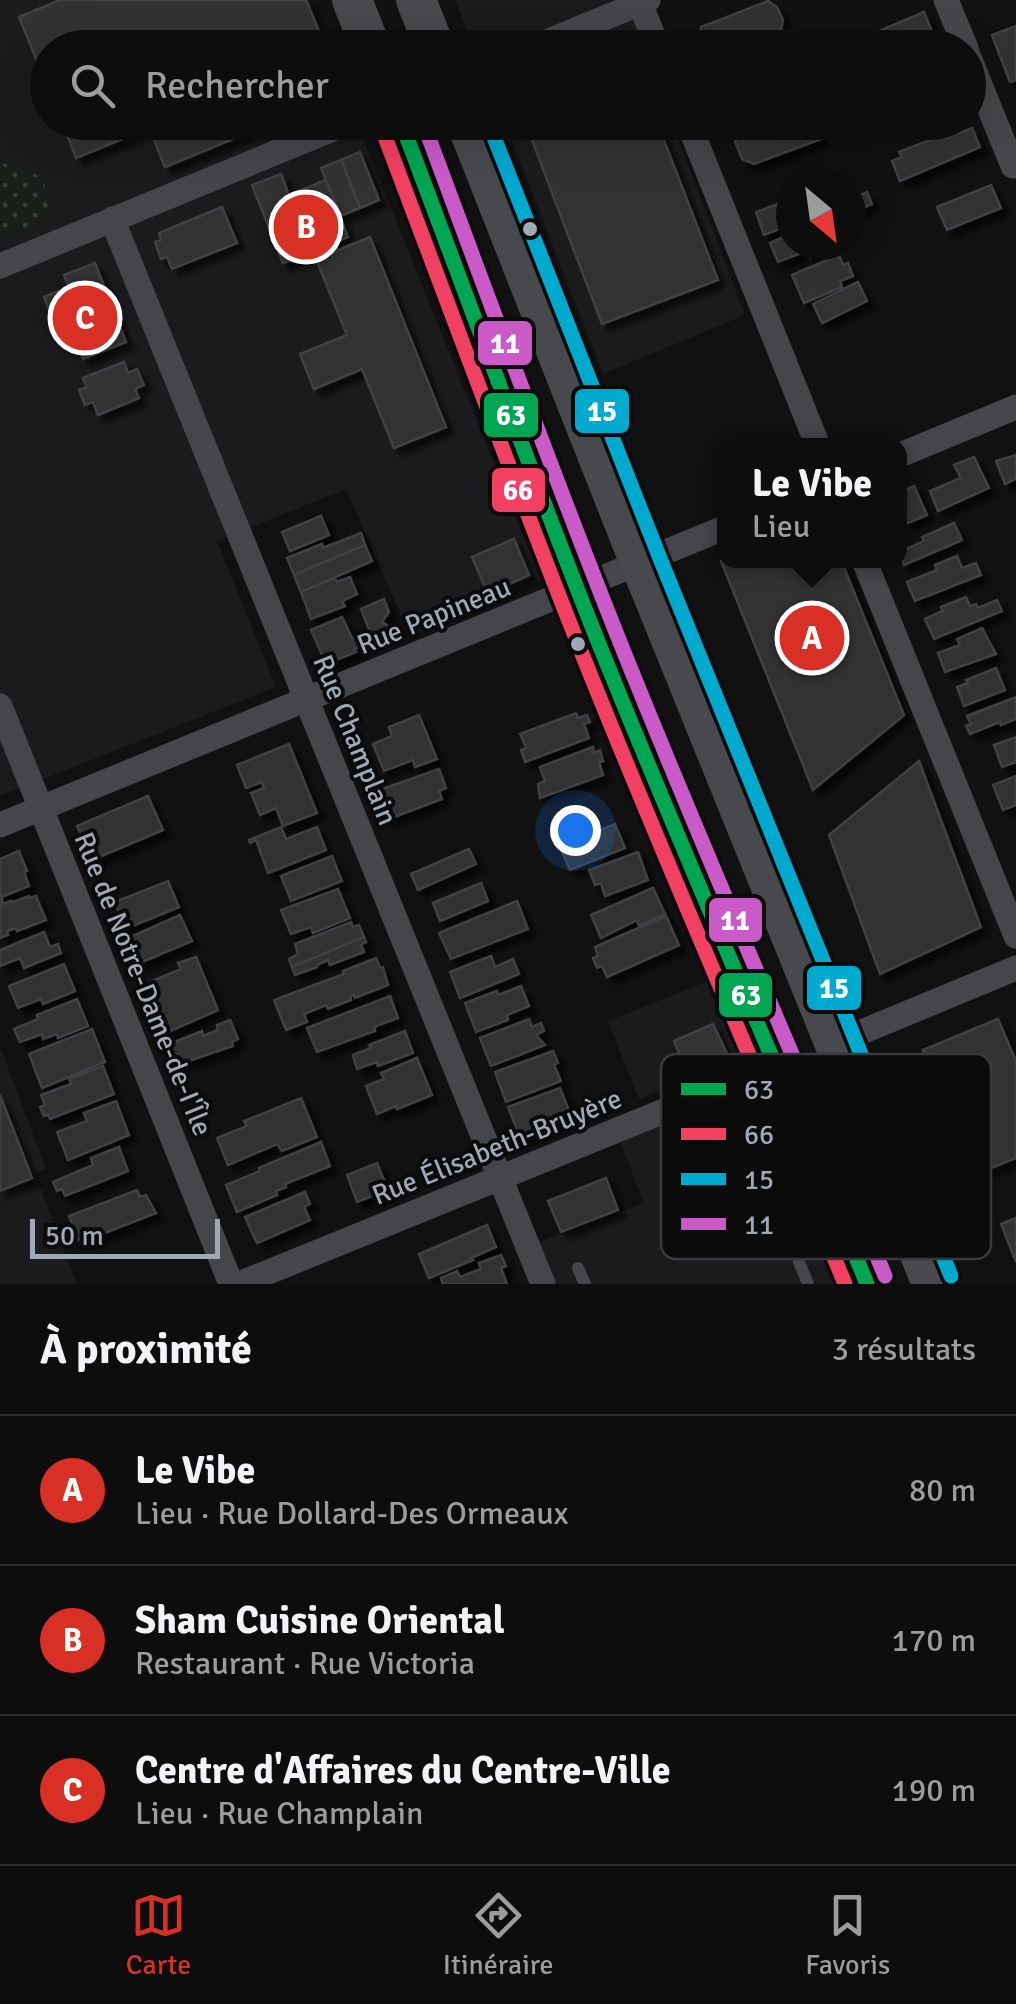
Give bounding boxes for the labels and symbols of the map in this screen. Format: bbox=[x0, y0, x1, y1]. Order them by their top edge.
north arrow bbox=[776, 170, 866, 260]
pin: B bbox=[274, 190, 338, 264]
unlabelled marker bbox=[520, 219, 540, 239]
pin: C bbox=[52, 280, 118, 356]
line badge: 11 bbox=[476, 319, 534, 367]
text: 11 bbox=[490, 327, 520, 361]
line badge: 15 bbox=[573, 387, 631, 435]
line badge: 63 bbox=[482, 391, 540, 439]
text: 15 bbox=[587, 395, 617, 429]
text: 63 bbox=[496, 399, 526, 433]
line badge: 66 bbox=[490, 466, 547, 514]
text: 66 bbox=[503, 474, 533, 508]
street label: Rue Papineau bbox=[352, 570, 516, 662]
pin: A bbox=[780, 600, 844, 676]
unlabelled marker bbox=[568, 634, 588, 654]
street label: Rue Champlain bbox=[305, 650, 405, 830]
your location bbox=[550, 805, 601, 856]
street label: Rue de Notre-Dame-de-I'Île bbox=[66, 827, 220, 1141]
line badge: 11 bbox=[707, 896, 764, 944]
text: 11 bbox=[720, 904, 750, 938]
line badge: 15 bbox=[805, 964, 863, 1012]
line badge: 63 bbox=[717, 971, 774, 1019]
text: 15 bbox=[819, 972, 849, 1006]
text: 63 bbox=[731, 979, 761, 1013]
legend bbox=[661, 1054, 991, 1259]
text: 63 bbox=[744, 1073, 774, 1107]
street label: Rue Élisabeth-Bruyère bbox=[367, 1081, 627, 1213]
text: 66 bbox=[744, 1118, 774, 1152]
text: 15 bbox=[744, 1163, 774, 1197]
text: 11 bbox=[744, 1208, 774, 1242]
scale bar bbox=[30, 1214, 220, 1258]

